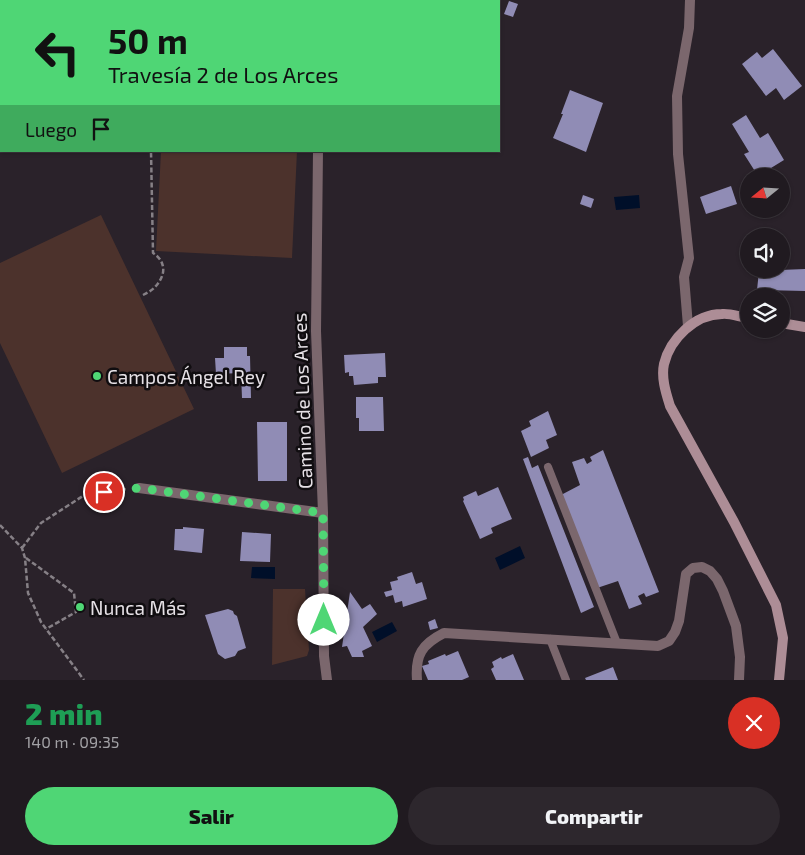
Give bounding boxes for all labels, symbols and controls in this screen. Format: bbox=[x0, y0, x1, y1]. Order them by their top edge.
text: 50 m bbox=[108, 19, 188, 61]
icon: left bbox=[25, 20, 90, 85]
text: Travesía 2 de Los Arces bbox=[108, 61, 338, 87]
icon: arrive bbox=[87, 115, 115, 143]
text: Luego bbox=[25, 118, 77, 141]
north arrow bbox=[740, 168, 790, 218]
map controls bbox=[740, 168, 790, 338]
button: sound bbox=[740, 228, 790, 278]
button: layers bbox=[740, 288, 790, 338]
street label: Camino de Los Arces bbox=[287, 313, 317, 489]
place label: Campos Ángel Rey bbox=[107, 365, 265, 388]
marker: Campos Ángel Rey bbox=[91, 370, 103, 382]
pin bbox=[83, 471, 125, 513]
icon: arrive bbox=[90, 478, 118, 506]
position arrow bbox=[297, 593, 349, 645]
place label: Nunca Más bbox=[90, 596, 186, 619]
marker: Nunca Más bbox=[74, 601, 86, 613]
text: 2 min bbox=[25, 695, 103, 731]
button: close bbox=[728, 697, 780, 749]
text: 140 m · 09:35 bbox=[25, 732, 119, 751]
button: Salir bbox=[25, 787, 398, 845]
button: Compartir bbox=[408, 787, 780, 845]

